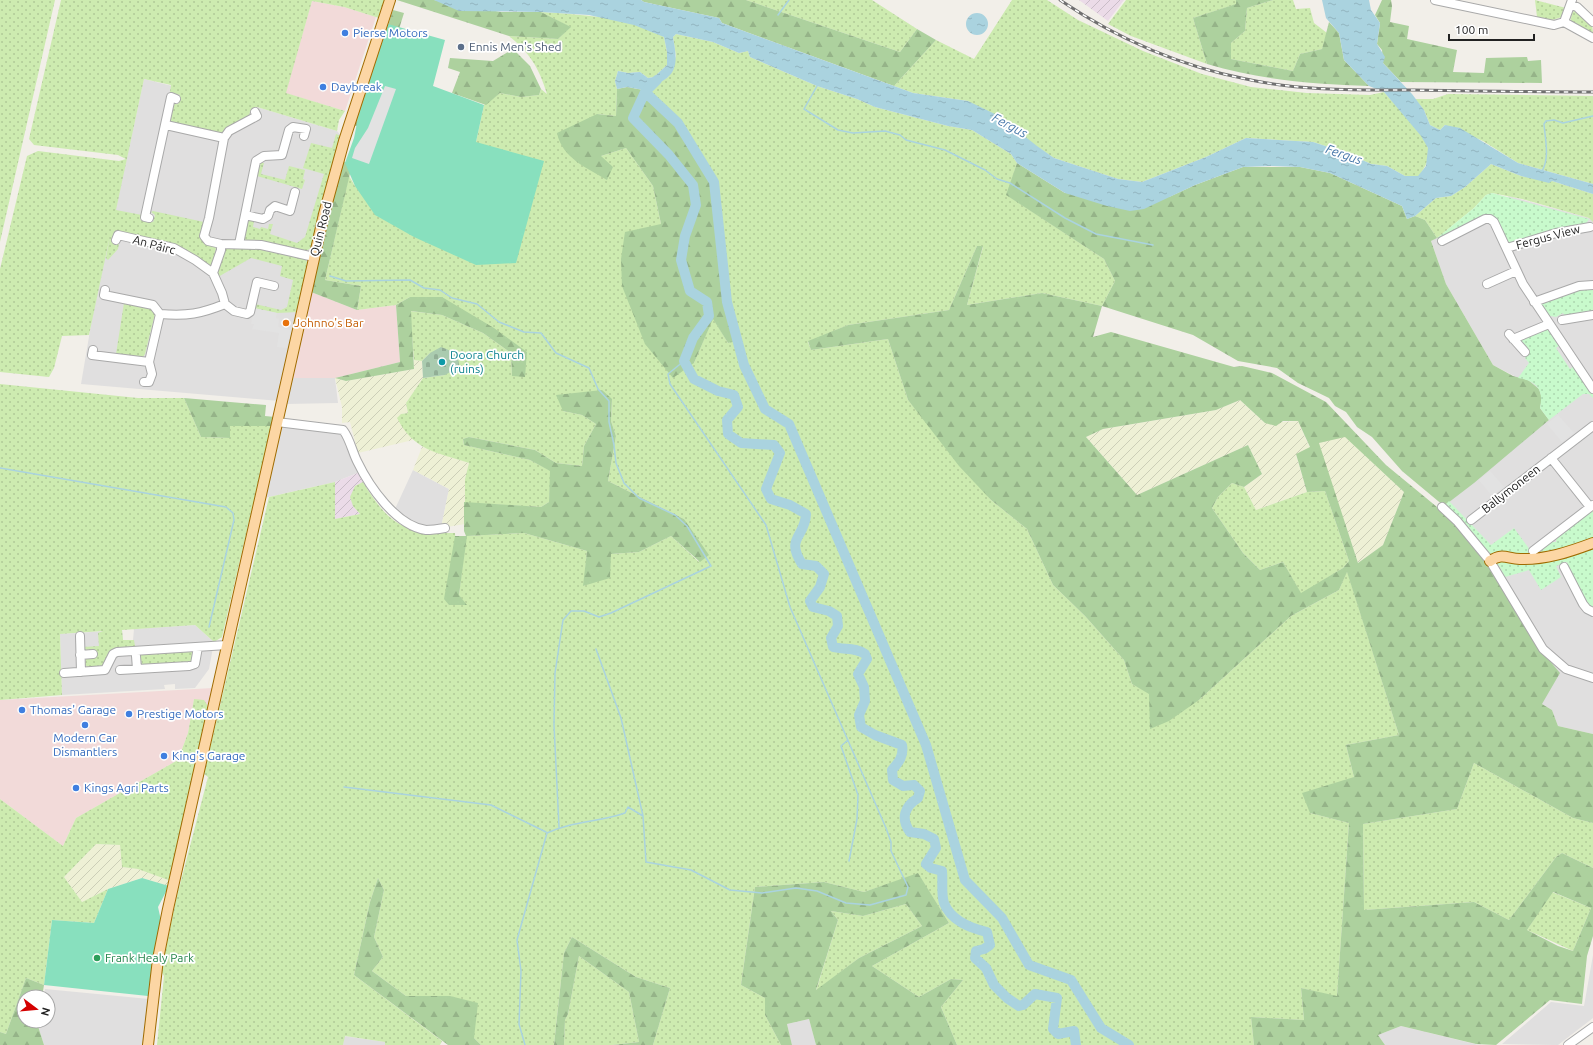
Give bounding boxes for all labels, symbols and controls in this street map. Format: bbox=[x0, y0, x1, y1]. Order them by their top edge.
scale bar bbox=[1449, 16, 1534, 42]
text: 100 m bbox=[1455, 23, 1488, 36]
place label: Pierse Motors bbox=[353, 26, 428, 39]
marker: Pierse Motors bbox=[340, 28, 350, 38]
place label: Ennis Men's Shed bbox=[469, 40, 562, 53]
marker: Ennis Men's Shed bbox=[456, 42, 466, 52]
place label: Daybreak bbox=[331, 80, 382, 93]
marker: Daybreak bbox=[318, 82, 328, 92]
water label: Fergus bbox=[990, 110, 1030, 140]
water label: Fergus bbox=[1324, 141, 1365, 167]
street label: Quin Road bbox=[307, 200, 334, 258]
street label: Fergus View bbox=[1514, 222, 1582, 251]
street label: An Páirc bbox=[131, 233, 177, 257]
place label: Johnno's Bar bbox=[294, 316, 364, 329]
marker: Johnno's Bar bbox=[281, 318, 291, 328]
place label: Doora Church (ruins) bbox=[450, 348, 524, 376]
marker: Doora Church (ruins) bbox=[437, 357, 447, 367]
street label: Ballymoneen bbox=[1479, 462, 1542, 515]
place label: Thomas' Garage bbox=[30, 703, 116, 716]
marker: Thomas' Garage bbox=[17, 705, 27, 715]
place label: Prestige Motors bbox=[137, 707, 223, 720]
marker: Prestige Motors bbox=[124, 709, 134, 719]
marker: Modern Car Dismantlers bbox=[80, 720, 90, 730]
place label: Modern Car Dismantlers bbox=[53, 731, 117, 758]
place label: King's Garage bbox=[172, 749, 245, 762]
marker: King's Garage bbox=[159, 751, 169, 761]
place label: Kings Agri Parts bbox=[84, 781, 169, 794]
marker: Kings Agri Parts bbox=[71, 783, 81, 793]
place label: Frank Healy Park bbox=[105, 951, 194, 964]
marker: Frank Healy Park bbox=[92, 953, 102, 963]
north arrow bbox=[16, 989, 56, 1029]
text: N bbox=[39, 1006, 53, 1017]

